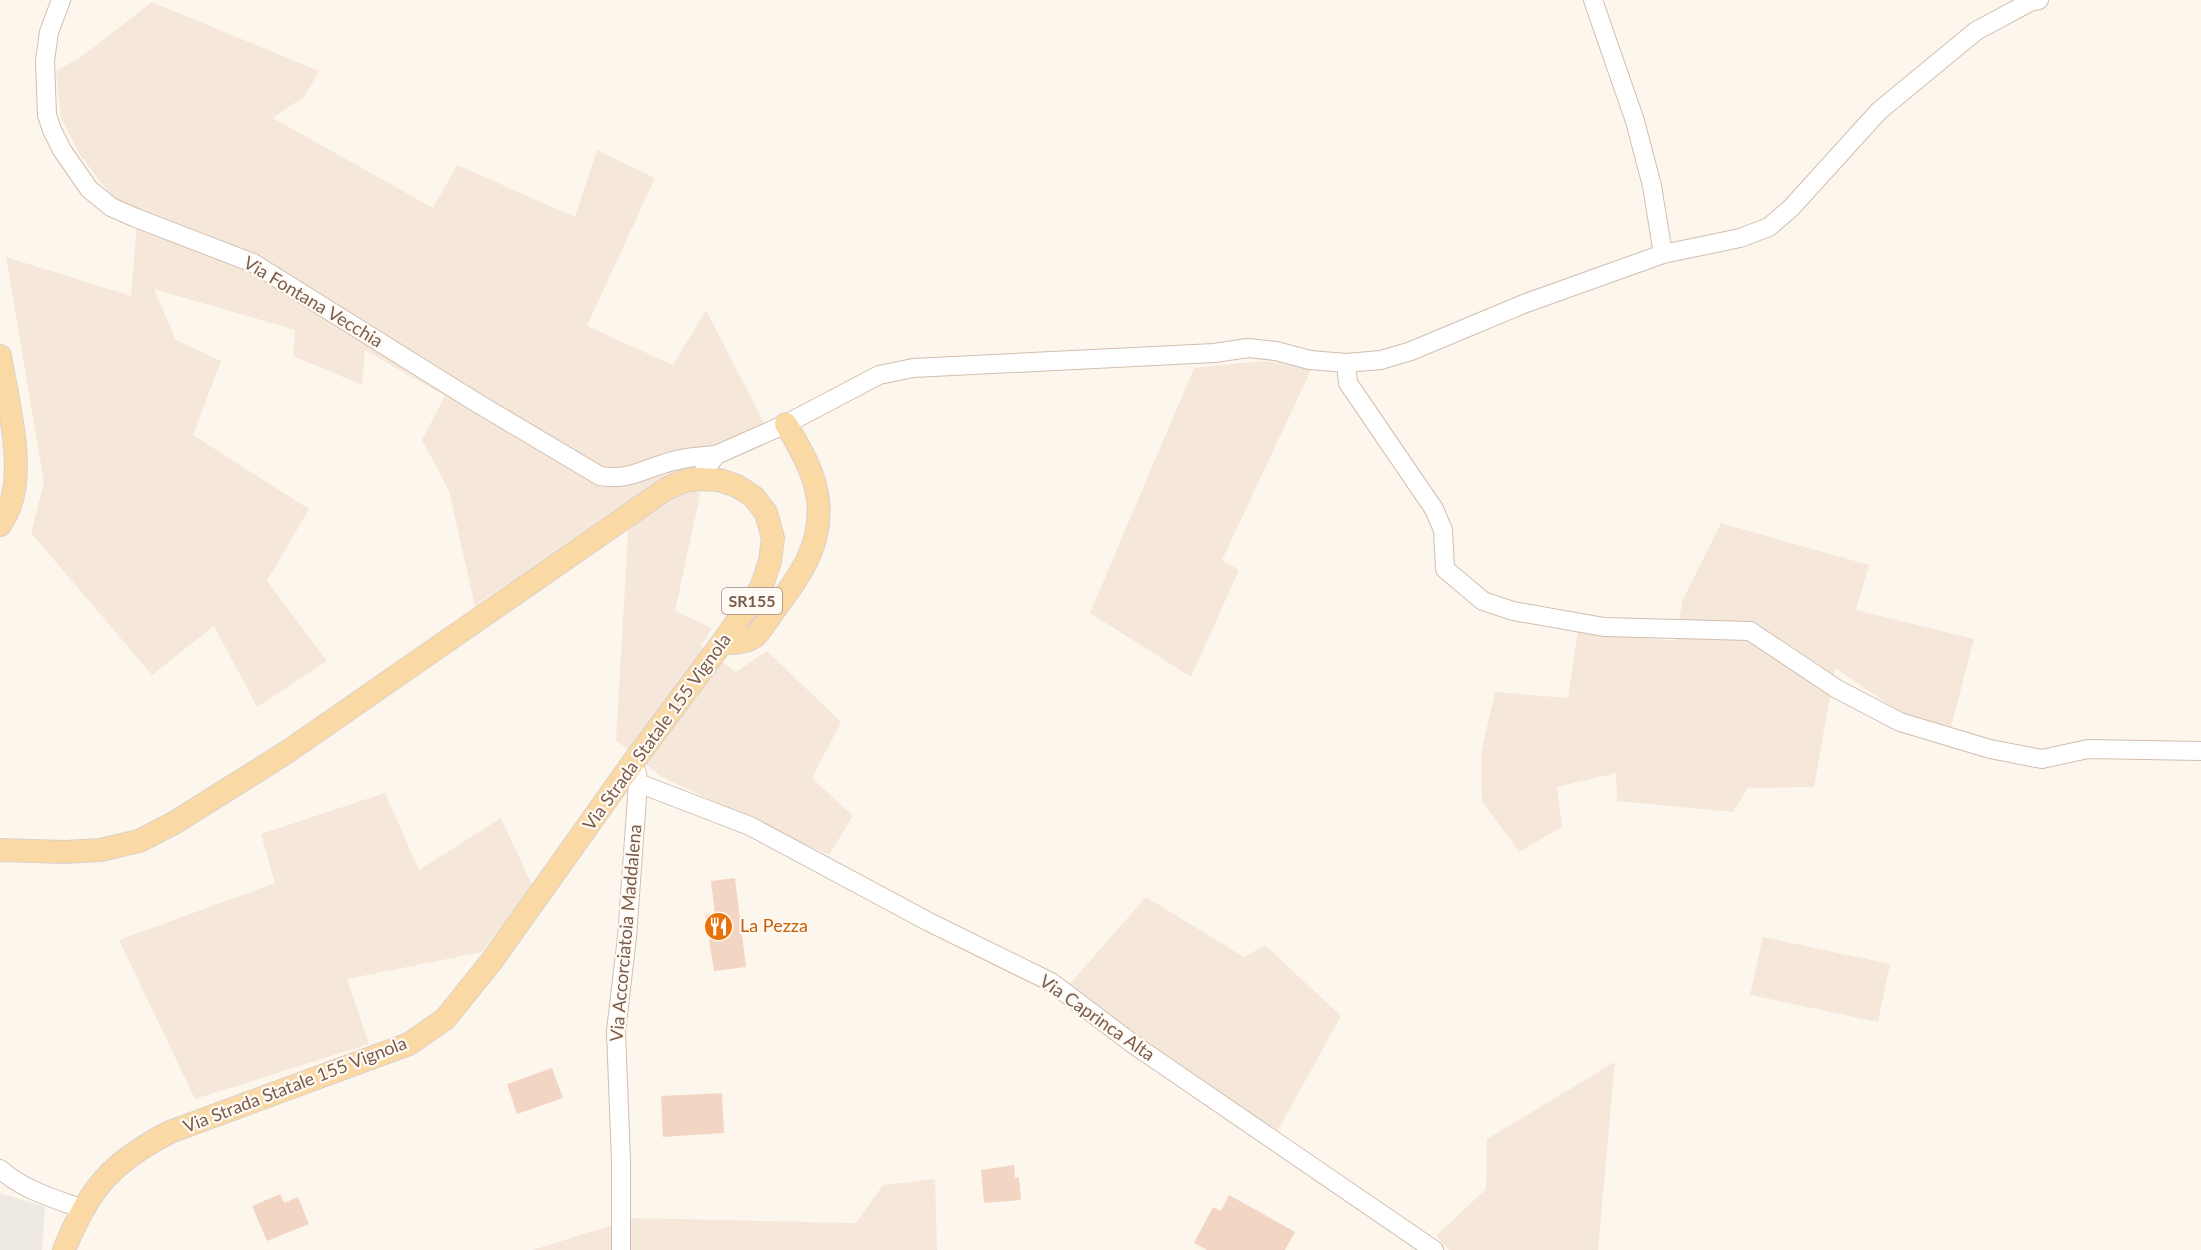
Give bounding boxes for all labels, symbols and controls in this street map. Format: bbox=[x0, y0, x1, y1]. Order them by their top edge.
street label: Via Fontana Vecchia bbox=[240, 251, 387, 351]
road number: SR155 bbox=[722, 588, 782, 614]
street label: Via Strada Statale 155 Vignola bbox=[577, 629, 735, 834]
street label: Via Accorciatoia Maddalena bbox=[605, 823, 645, 1043]
restaurant icon: La Pezza bbox=[703, 910, 735, 942]
place label: La Pezza bbox=[740, 914, 808, 936]
street label: Via Caprinca Alta bbox=[1036, 969, 1159, 1065]
street label: Via Strada Statale 155 Vignola bbox=[180, 1031, 410, 1137]

